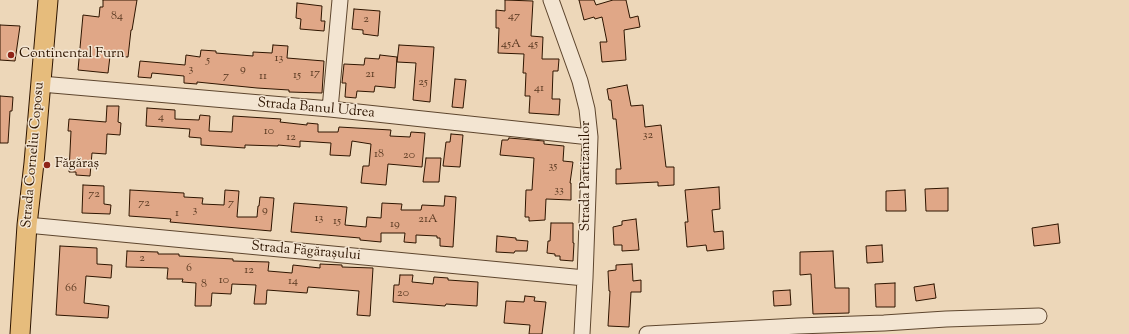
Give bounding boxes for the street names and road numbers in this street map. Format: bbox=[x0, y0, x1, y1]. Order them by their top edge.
street label: Strada Corneliu Coposu bbox=[19, 81, 49, 229]
street label: Strada Banul Udrea bbox=[257, 96, 375, 122]
street label: Strada Partizanilor bbox=[579, 121, 595, 231]
street label: Strada Făgărașului bbox=[250, 239, 362, 265]

